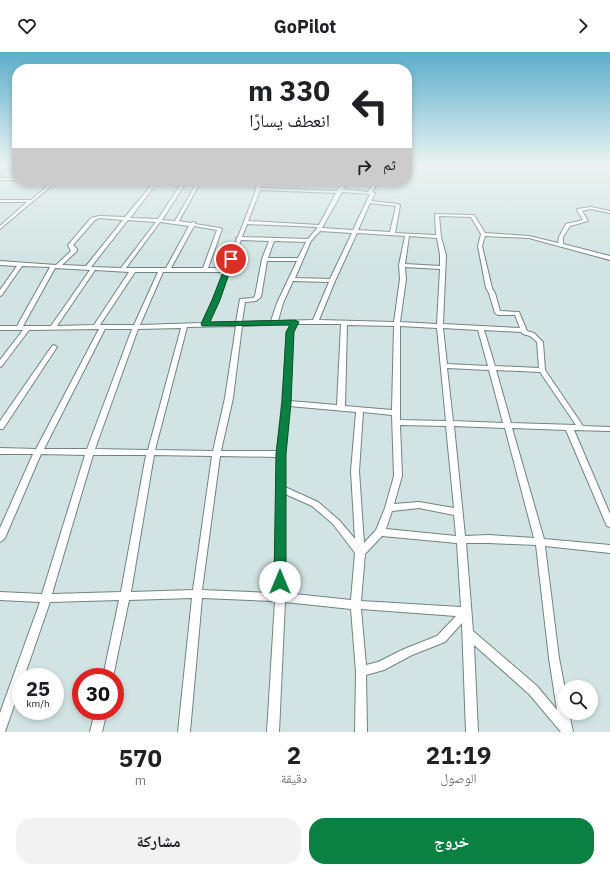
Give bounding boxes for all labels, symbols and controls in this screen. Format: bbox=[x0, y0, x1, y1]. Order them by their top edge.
icon: heart bbox=[16, 15, 38, 37]
text: GoPilot bbox=[274, 15, 336, 38]
icon: forward bbox=[572, 15, 594, 37]
text: 330 m bbox=[248, 72, 330, 109]
icon: left bbox=[344, 80, 396, 132]
text: انعطف يسارًا bbox=[249, 109, 330, 132]
text: ثم bbox=[383, 155, 396, 174]
icon: right bbox=[353, 156, 375, 178]
pin bbox=[214, 242, 248, 276]
icon: arrive bbox=[220, 248, 242, 270]
position arrow bbox=[259, 561, 301, 603]
speed limit sign: 30 bbox=[72, 668, 124, 720]
text: 25 bbox=[26, 675, 50, 702]
map controls bbox=[558, 680, 598, 720]
button: search bbox=[558, 680, 598, 720]
text: km/h bbox=[26, 697, 50, 710]
text: 2 bbox=[287, 739, 301, 771]
text: 21:19 bbox=[426, 739, 491, 771]
text: 570 bbox=[119, 742, 162, 774]
text: دقيقة bbox=[281, 770, 307, 787]
text: الوصول bbox=[441, 770, 477, 787]
text: m bbox=[135, 772, 146, 789]
button: مشاركة bbox=[16, 818, 301, 864]
button: خروج bbox=[309, 818, 594, 864]

